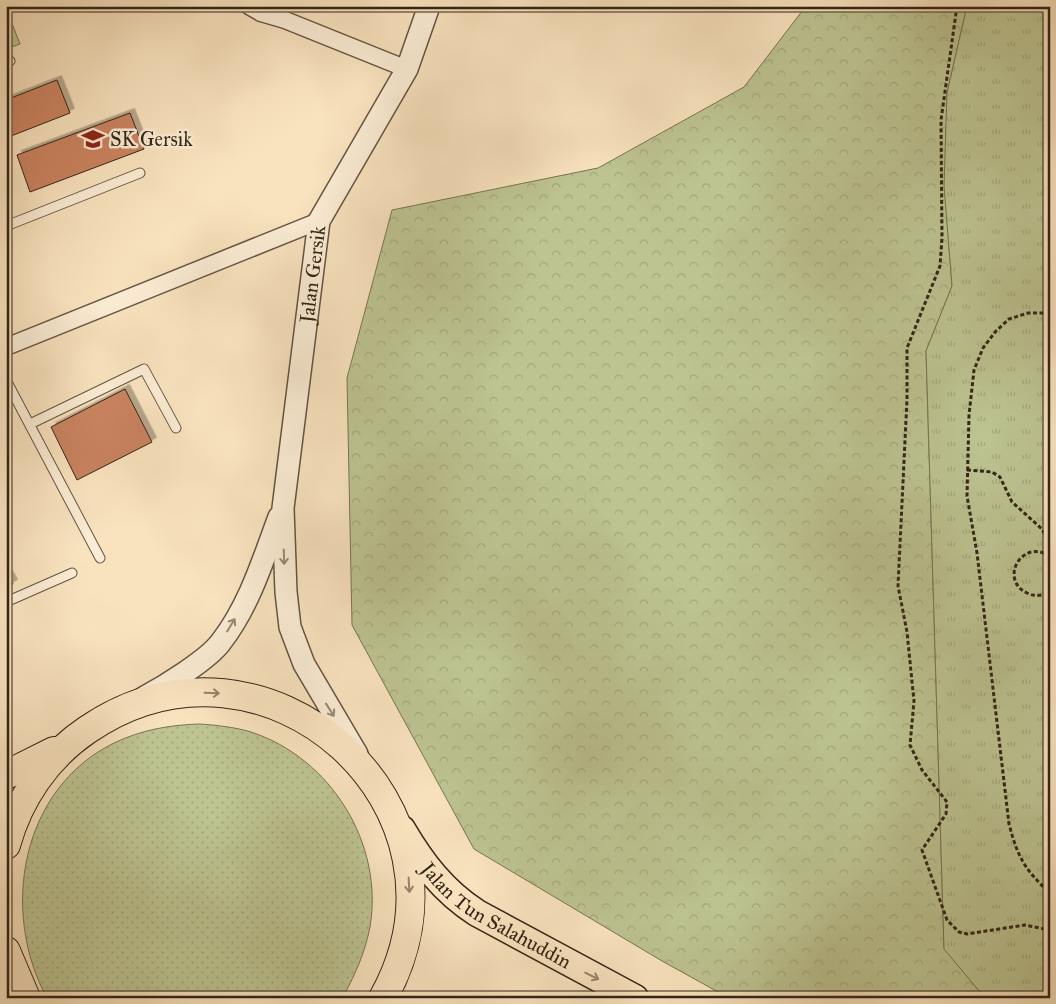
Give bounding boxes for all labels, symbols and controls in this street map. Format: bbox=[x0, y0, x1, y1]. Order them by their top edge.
school or university icon: SK Gersik bbox=[80, 126, 106, 152]
place label: SK Gersik bbox=[110, 127, 193, 151]
street label: Jalan Gersik bbox=[294, 223, 330, 326]
one-way arrow bbox=[280, 548, 289, 564]
one-way arrow bbox=[226, 618, 236, 633]
one-way arrow bbox=[204, 688, 220, 697]
one-way arrow bbox=[325, 702, 335, 716]
street label: Jalan Tun Salahuddin bbox=[414, 856, 576, 974]
one-way arrow bbox=[405, 876, 414, 892]
one-way arrow bbox=[585, 971, 600, 981]

